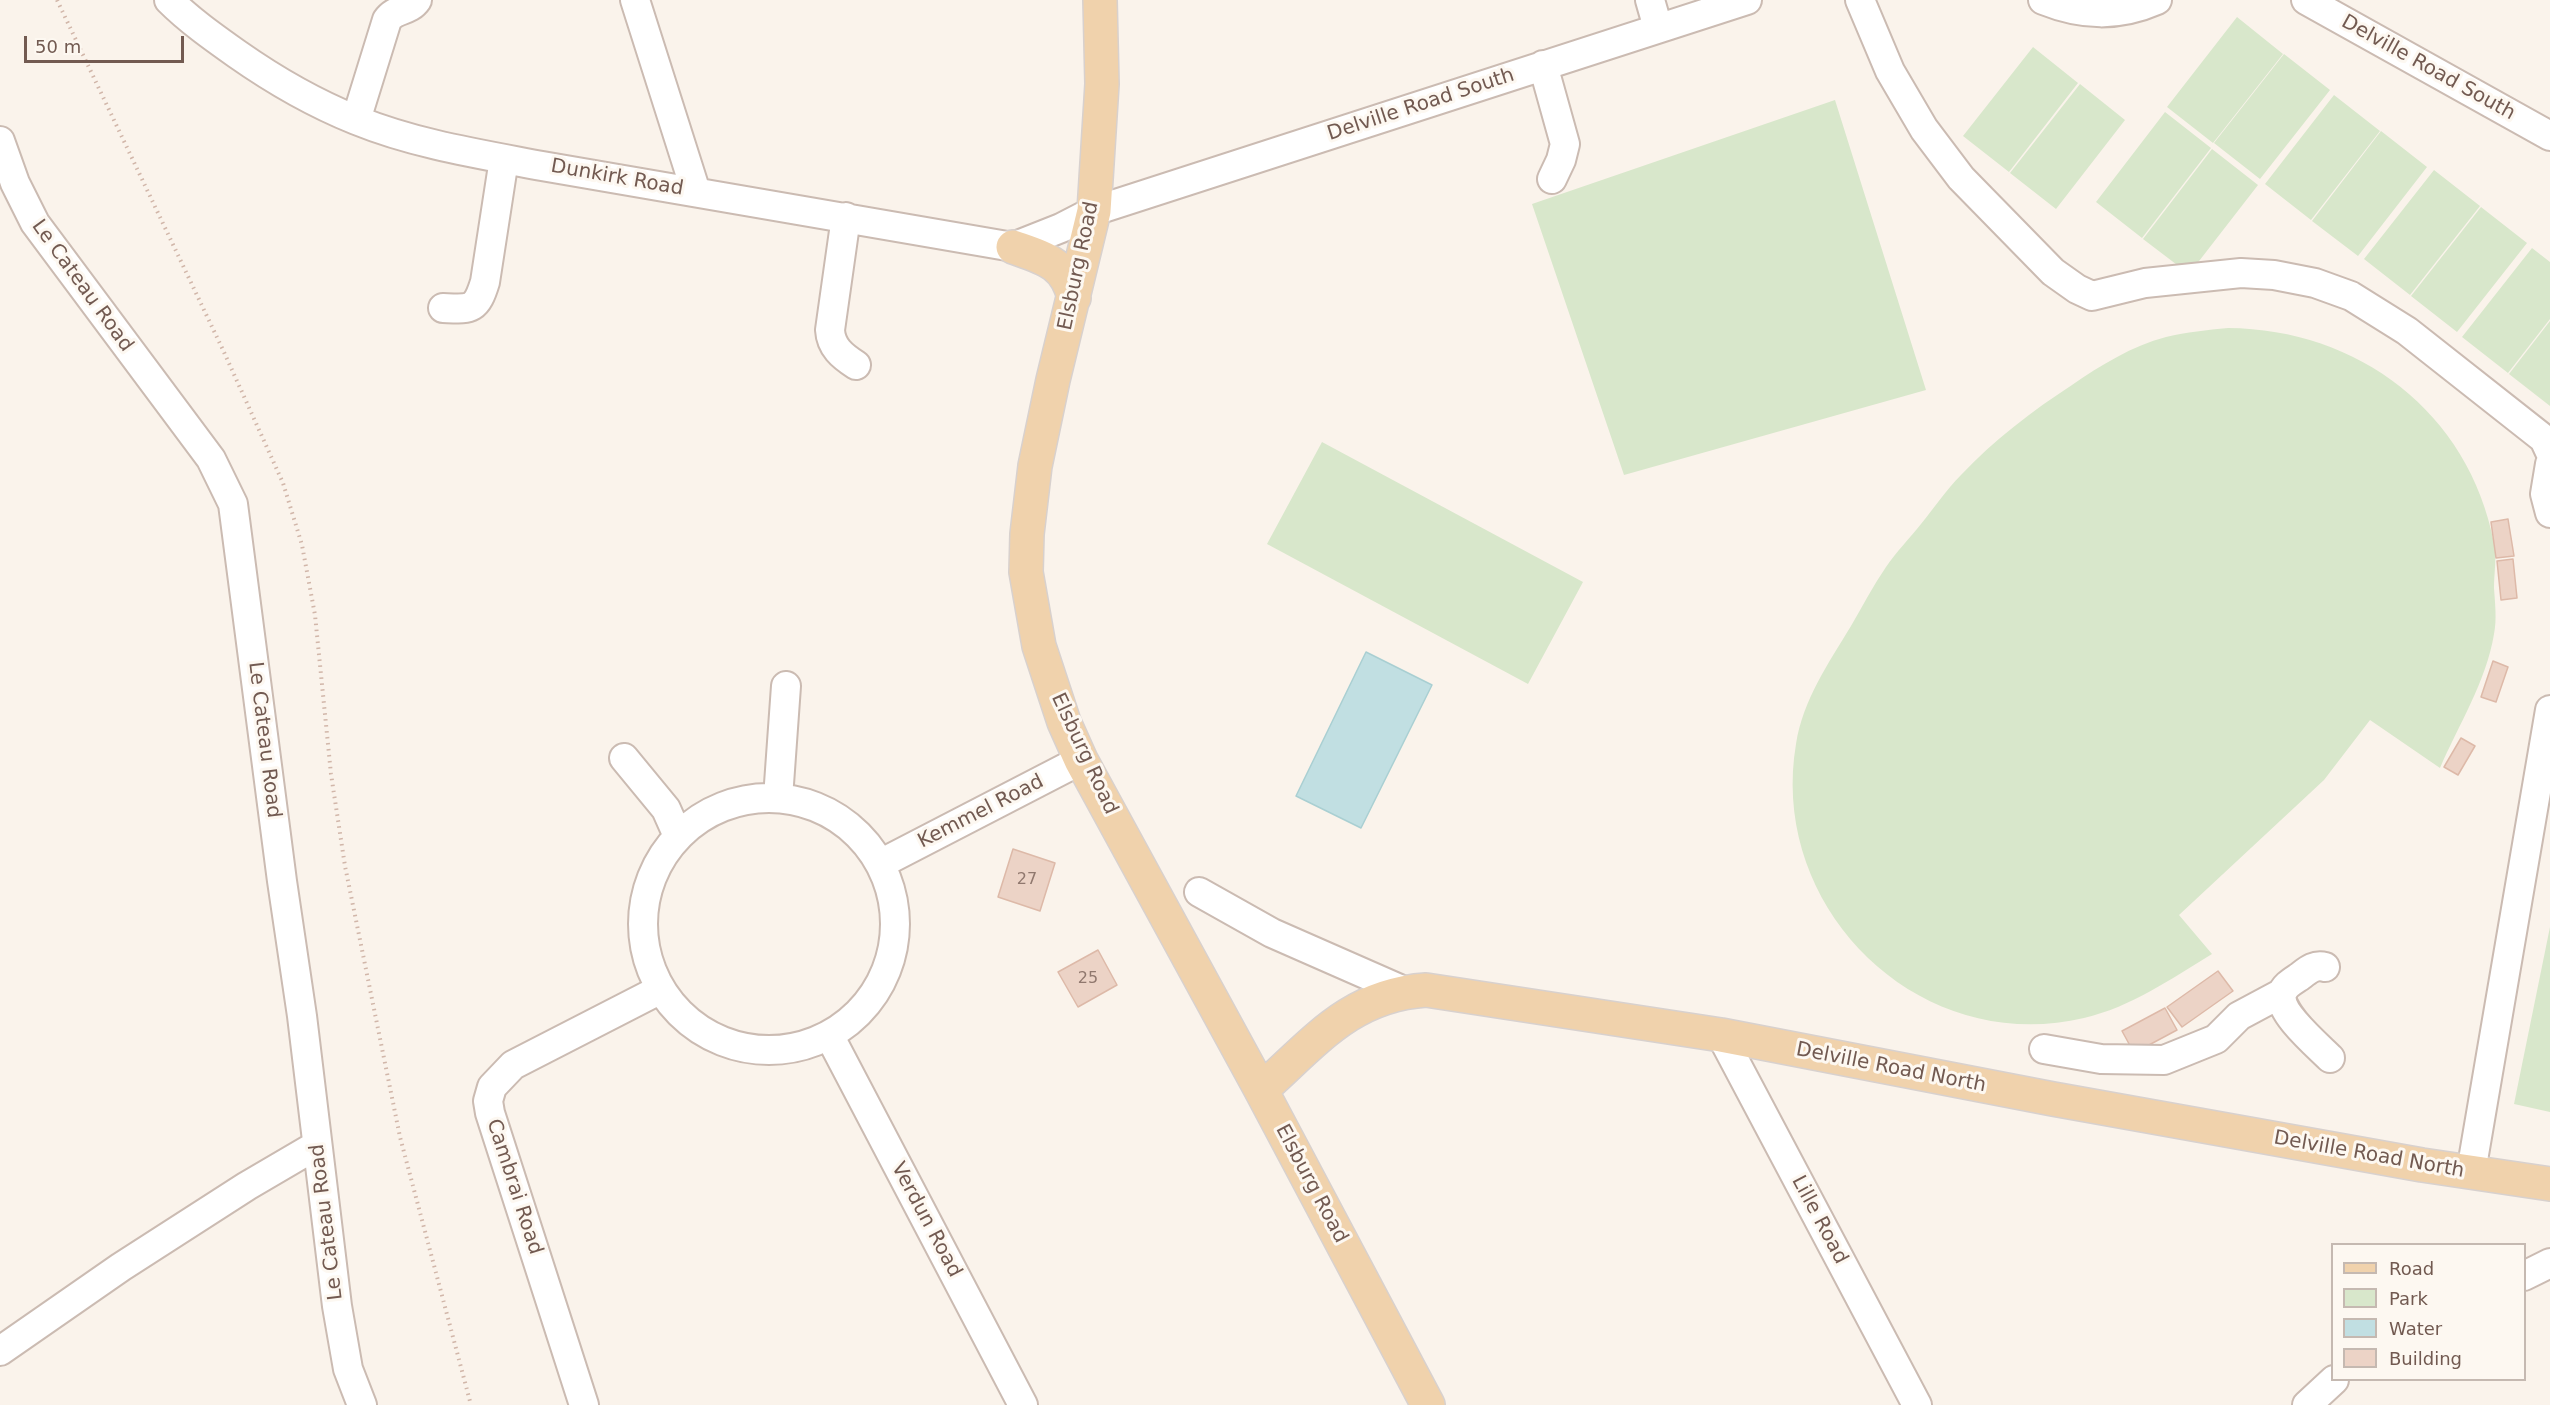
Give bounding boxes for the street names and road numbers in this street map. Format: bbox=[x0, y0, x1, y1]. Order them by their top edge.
street label: Delville Road South bbox=[2337, 10, 2519, 126]
street label: Delville Road South bbox=[1325, 63, 1517, 147]
street label: Dunkirk Road bbox=[549, 155, 685, 201]
street label: Elsburg Road bbox=[1054, 199, 1104, 333]
street label: Le Cateau Road bbox=[26, 215, 138, 357]
street label: Le Cateau Road bbox=[243, 660, 285, 820]
street label: Elsburg Road bbox=[1045, 690, 1123, 818]
street label: Kemmel Road bbox=[914, 770, 1048, 854]
street label: Delville Road North bbox=[1794, 1038, 1988, 1098]
street label: Cambrai Road bbox=[481, 1116, 547, 1258]
street label: Elsburg Road bbox=[1270, 1120, 1352, 1248]
street label: Delville Road North bbox=[2272, 1126, 2466, 1184]
street label: Le Cateau Road bbox=[306, 1142, 348, 1302]
street label: Verdun Road bbox=[886, 1158, 966, 1282]
street label: Lille Road bbox=[1786, 1172, 1852, 1268]

